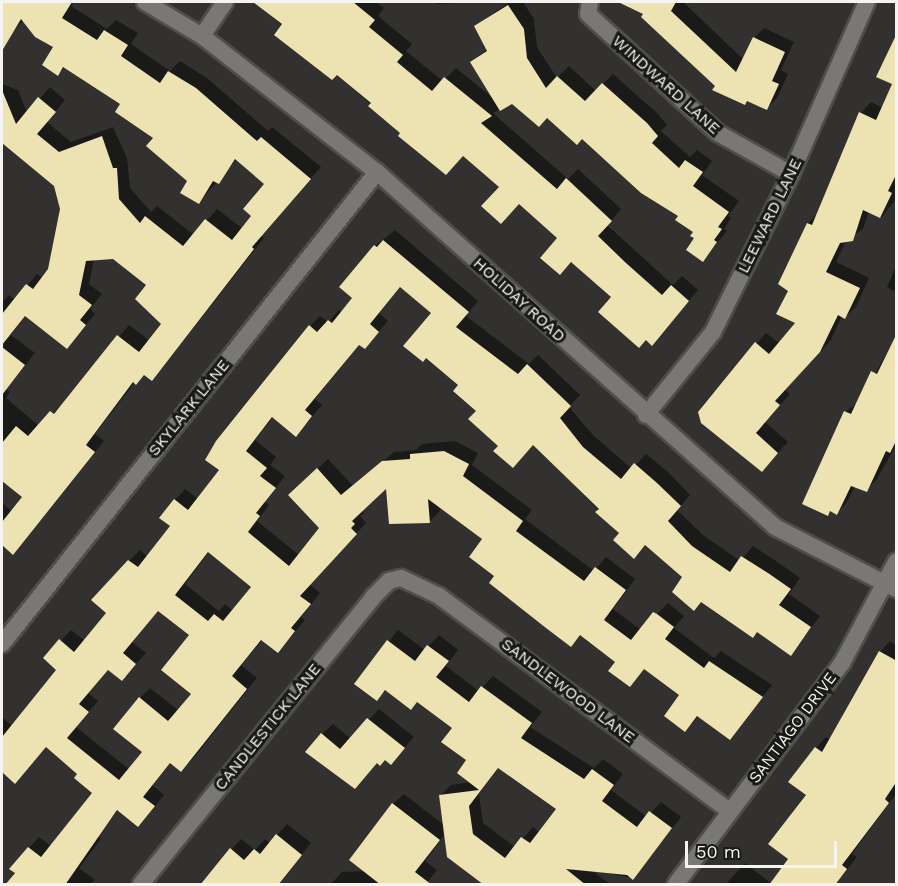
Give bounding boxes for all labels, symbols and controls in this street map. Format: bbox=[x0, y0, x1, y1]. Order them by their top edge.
street label: WINDWARD LANE bbox=[608, 32, 724, 138]
street label: LEEWARD LANE bbox=[734, 156, 806, 276]
street label: HOLIDAY ROAD bbox=[469, 254, 569, 346]
street label: SKYLARK LANE bbox=[144, 356, 234, 460]
street label: SANDLEWOOD LANE bbox=[498, 635, 638, 747]
street label: CANDLESTICK LANE bbox=[211, 660, 325, 794]
street label: SANTIAGO DRIVE bbox=[745, 669, 841, 787]
scale bar bbox=[688, 829, 840, 867]
text: 50 m bbox=[696, 841, 741, 862]

